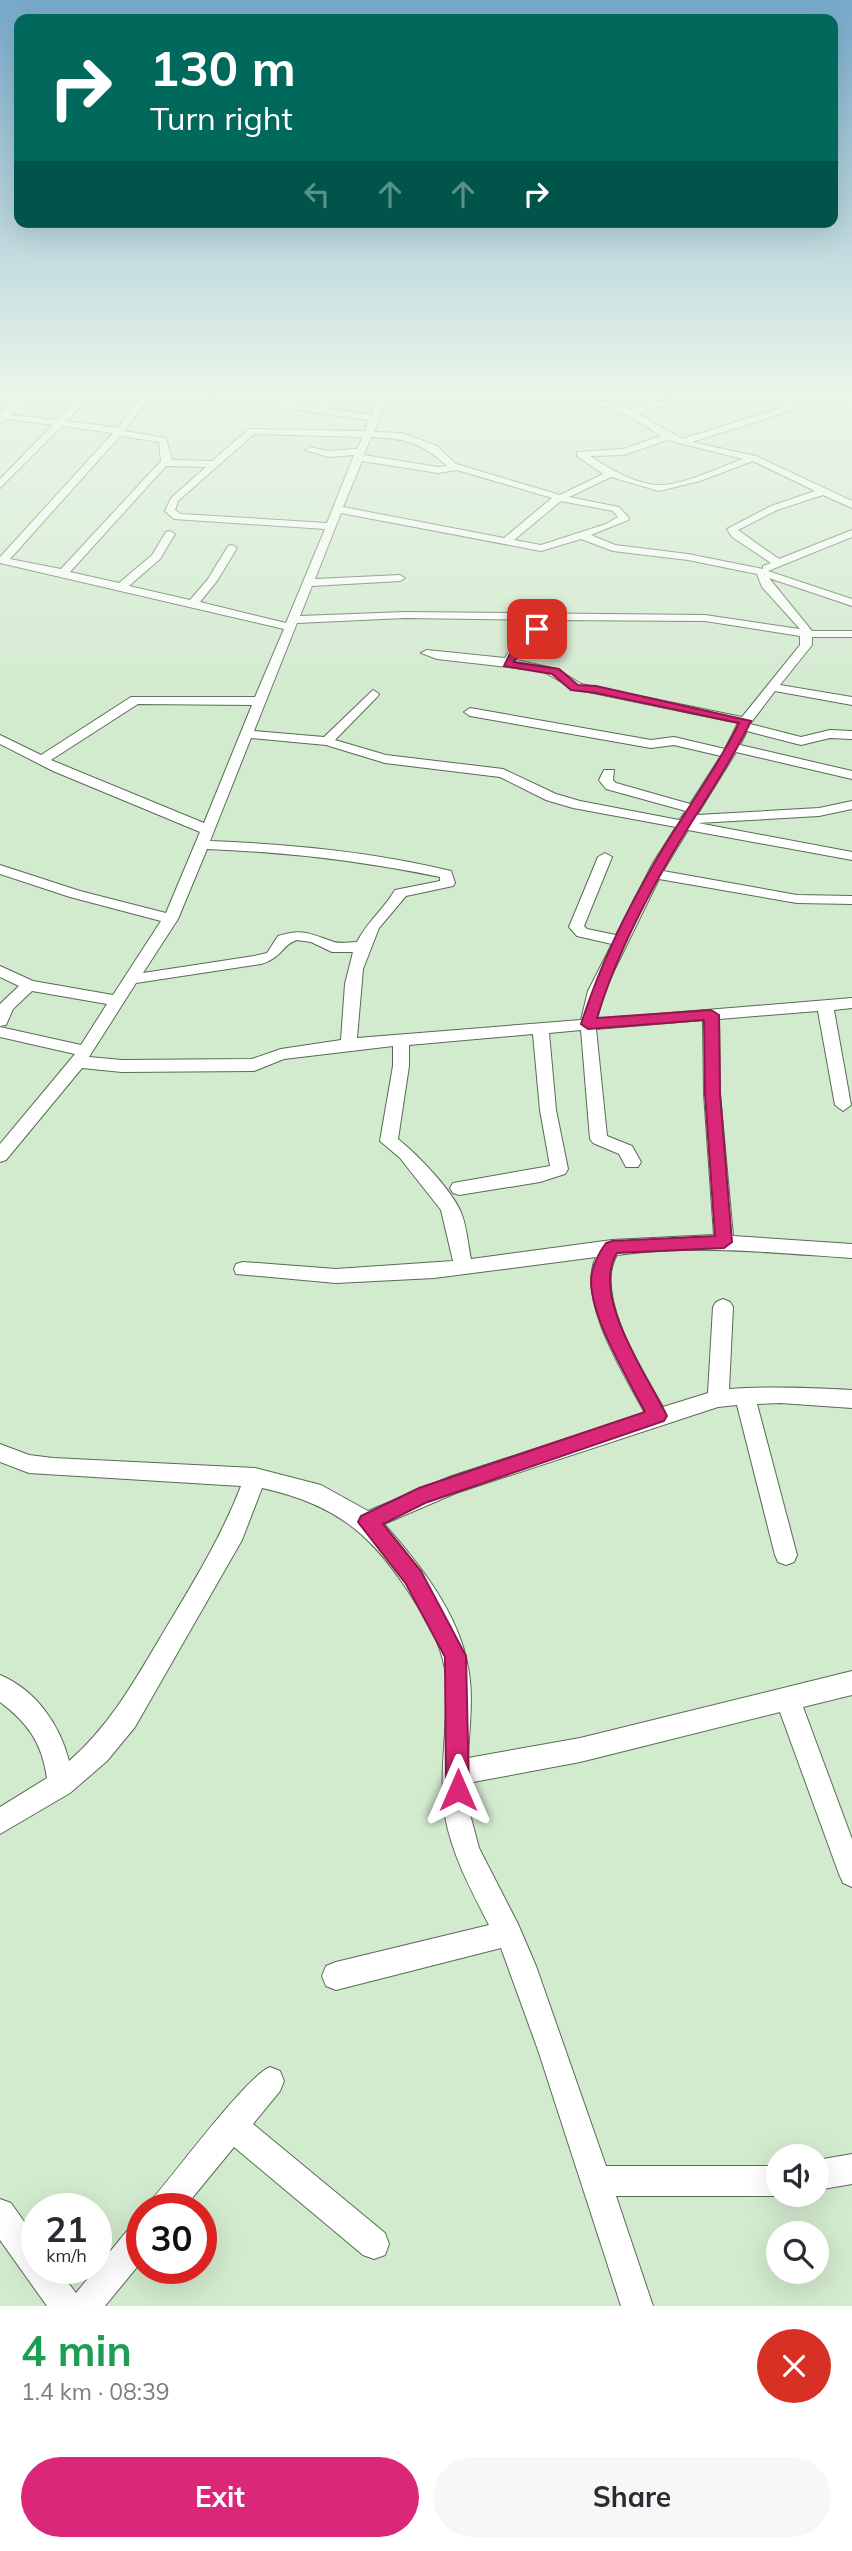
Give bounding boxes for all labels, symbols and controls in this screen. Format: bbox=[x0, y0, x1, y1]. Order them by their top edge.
text: 130 m bbox=[150, 37, 296, 98]
icon: right bbox=[35, 42, 126, 133]
text: Turn right bbox=[150, 98, 293, 138]
icon: left bbox=[298, 175, 336, 213]
icon: ahead bbox=[371, 175, 409, 213]
icon: ahead bbox=[444, 175, 482, 213]
icon: right bbox=[517, 175, 555, 213]
pin bbox=[507, 599, 567, 659]
icon: arrive bbox=[518, 610, 556, 648]
position arrow bbox=[421, 1753, 495, 1827]
map controls bbox=[766, 2144, 829, 2284]
button: sound bbox=[766, 2144, 829, 2207]
speed limit sign: 30 bbox=[126, 2193, 217, 2284]
text: 21 bbox=[45, 2207, 88, 2251]
button: search bbox=[766, 2221, 829, 2284]
text: km/h bbox=[46, 2244, 87, 2267]
text: 4 min bbox=[21, 2324, 132, 2377]
button: close bbox=[757, 2329, 831, 2403]
text: 1.4 km · 08:39 bbox=[21, 2377, 170, 2406]
button: Exit bbox=[21, 2457, 419, 2537]
button: Share bbox=[433, 2457, 831, 2537]

